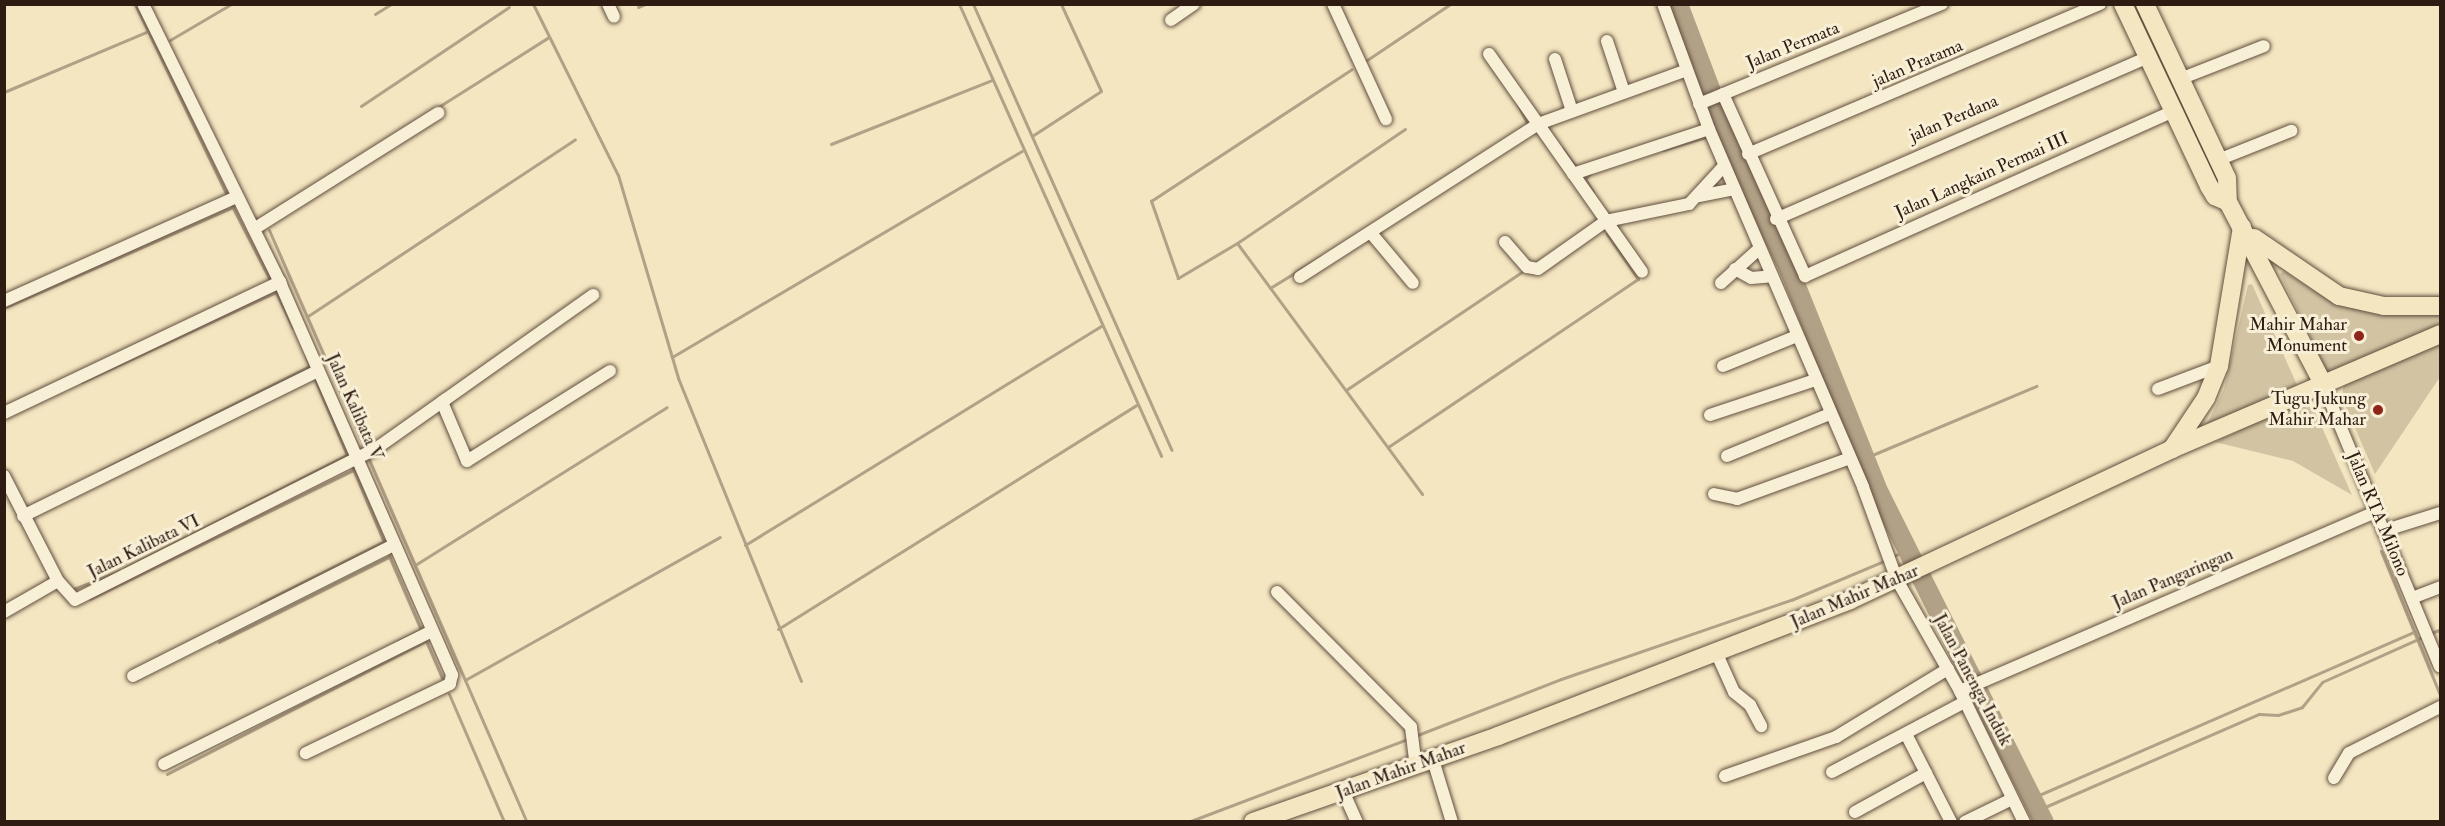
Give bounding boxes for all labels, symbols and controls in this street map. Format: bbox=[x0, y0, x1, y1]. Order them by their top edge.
street label: Jalan Permata bbox=[1743, 18, 1843, 74]
street label: jalan Pratama bbox=[1870, 35, 1966, 93]
street label: jalan Perdana bbox=[1907, 91, 2001, 147]
street label: Jalan Langkain Permai III bbox=[1892, 128, 2072, 224]
place label: Mahir Mahar Monument bbox=[2249, 315, 2347, 358]
marker: Mahir Mahar Monument bbox=[2352, 329, 2366, 343]
street label: Jalan Kalibata V bbox=[321, 350, 387, 464]
place label: Tugu Jukung Mahir Mahar bbox=[2268, 389, 2366, 432]
marker: Tugu Jukung Mahir Mahar bbox=[2371, 403, 2385, 417]
street label: Jalan RTA Milono bbox=[2341, 448, 2413, 580]
street label: Jalan Kalibata VI bbox=[84, 511, 204, 583]
street label: Jalan Pangaringan bbox=[2110, 544, 2236, 614]
street label: Jalan Mahir Mahar bbox=[1788, 560, 1922, 634]
street label: Jalan Panenga Induk bbox=[1928, 610, 2016, 750]
street label: Jalan Mahir Mahar bbox=[1333, 737, 1469, 805]

